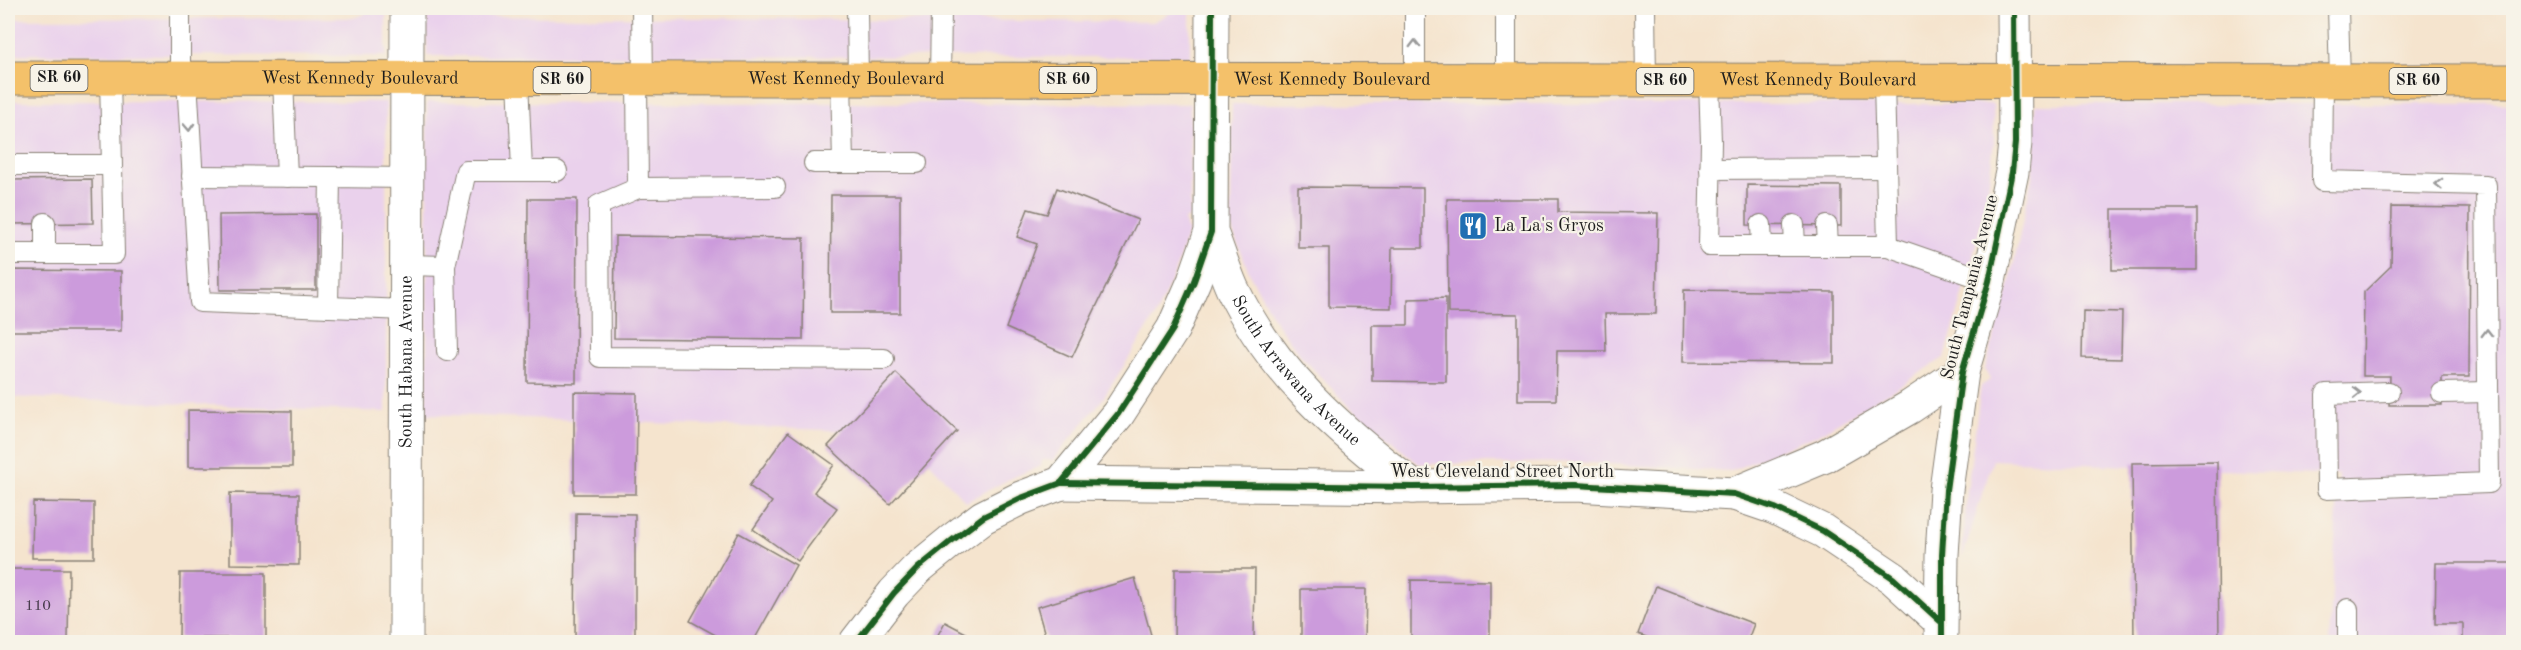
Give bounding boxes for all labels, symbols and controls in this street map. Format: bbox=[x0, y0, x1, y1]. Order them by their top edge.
one-way arrow bbox=[1409, 40, 1421, 49]
road number: SR 60 bbox=[31, 65, 88, 91]
road number: SR 60 bbox=[534, 67, 590, 93]
road number: SR 60 bbox=[1040, 67, 1096, 93]
road number: SR 60 bbox=[1636, 68, 1694, 94]
road number: SR 60 bbox=[2390, 68, 2446, 94]
street label: West Kennedy Boulevard bbox=[261, 69, 459, 88]
street label: West Kennedy Boulevard bbox=[747, 70, 945, 88]
street label: West Kennedy Boulevard bbox=[1233, 70, 1431, 89]
street label: West Kennedy Boulevard bbox=[1719, 71, 1917, 89]
one-way arrow bbox=[183, 123, 196, 132]
one-way arrow bbox=[2434, 178, 2443, 190]
street label: South Tampania Avenue bbox=[1938, 193, 2002, 381]
restaurant icon: La La's Gryos bbox=[1457, 210, 1489, 242]
place label: La La's Gryos bbox=[1494, 217, 1604, 235]
street label: South Habana Avenue bbox=[397, 275, 416, 449]
street label: South Arrawana Avenue bbox=[1228, 293, 1364, 449]
one-way arrow bbox=[2481, 329, 2493, 338]
one-way arrow bbox=[2353, 387, 2362, 399]
street label: West Cleveland Street North bbox=[1390, 463, 1614, 481]
house number: 110 bbox=[25, 599, 51, 614]

